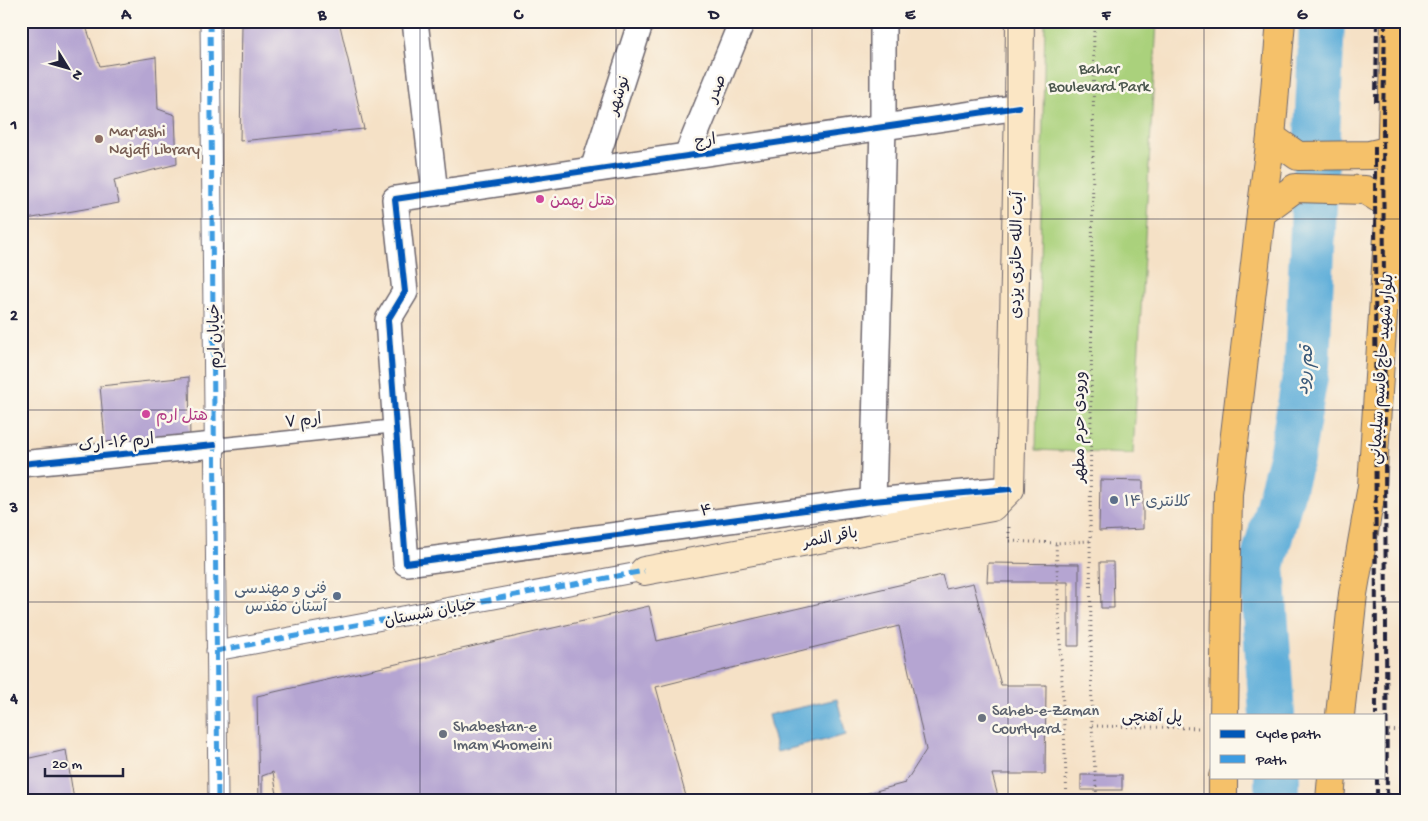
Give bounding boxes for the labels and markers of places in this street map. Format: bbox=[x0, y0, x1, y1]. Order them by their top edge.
place label: Mar'ashi Najafi Library bbox=[109, 124, 200, 161]
marker: Mar'ashi Najafi Library bbox=[93, 133, 105, 145]
marker: هتل بهمن bbox=[534, 193, 546, 205]
place label: هتل بهمن bbox=[550, 193, 615, 212]
marker: هتل ارم bbox=[140, 408, 152, 420]
place label: هتل ارم bbox=[156, 408, 208, 427]
marker: کلانتری ۱۴ bbox=[1108, 494, 1120, 506]
place label: کلانتری ۱۴ bbox=[1124, 494, 1191, 513]
place label: فنی و مهندسی آستان مقدس bbox=[234, 581, 328, 618]
marker: فنی و مهندسی آستان مقدس bbox=[331, 590, 343, 602]
place label: Saheb-e-Zaman Courtyard bbox=[992, 703, 1099, 740]
marker: Saheb-e-Zaman Courtyard bbox=[976, 712, 988, 724]
place label: Shabestan-e Imam Khomeini bbox=[453, 719, 552, 756]
marker: Shabestan-e Imam Khomeini bbox=[437, 728, 449, 740]

